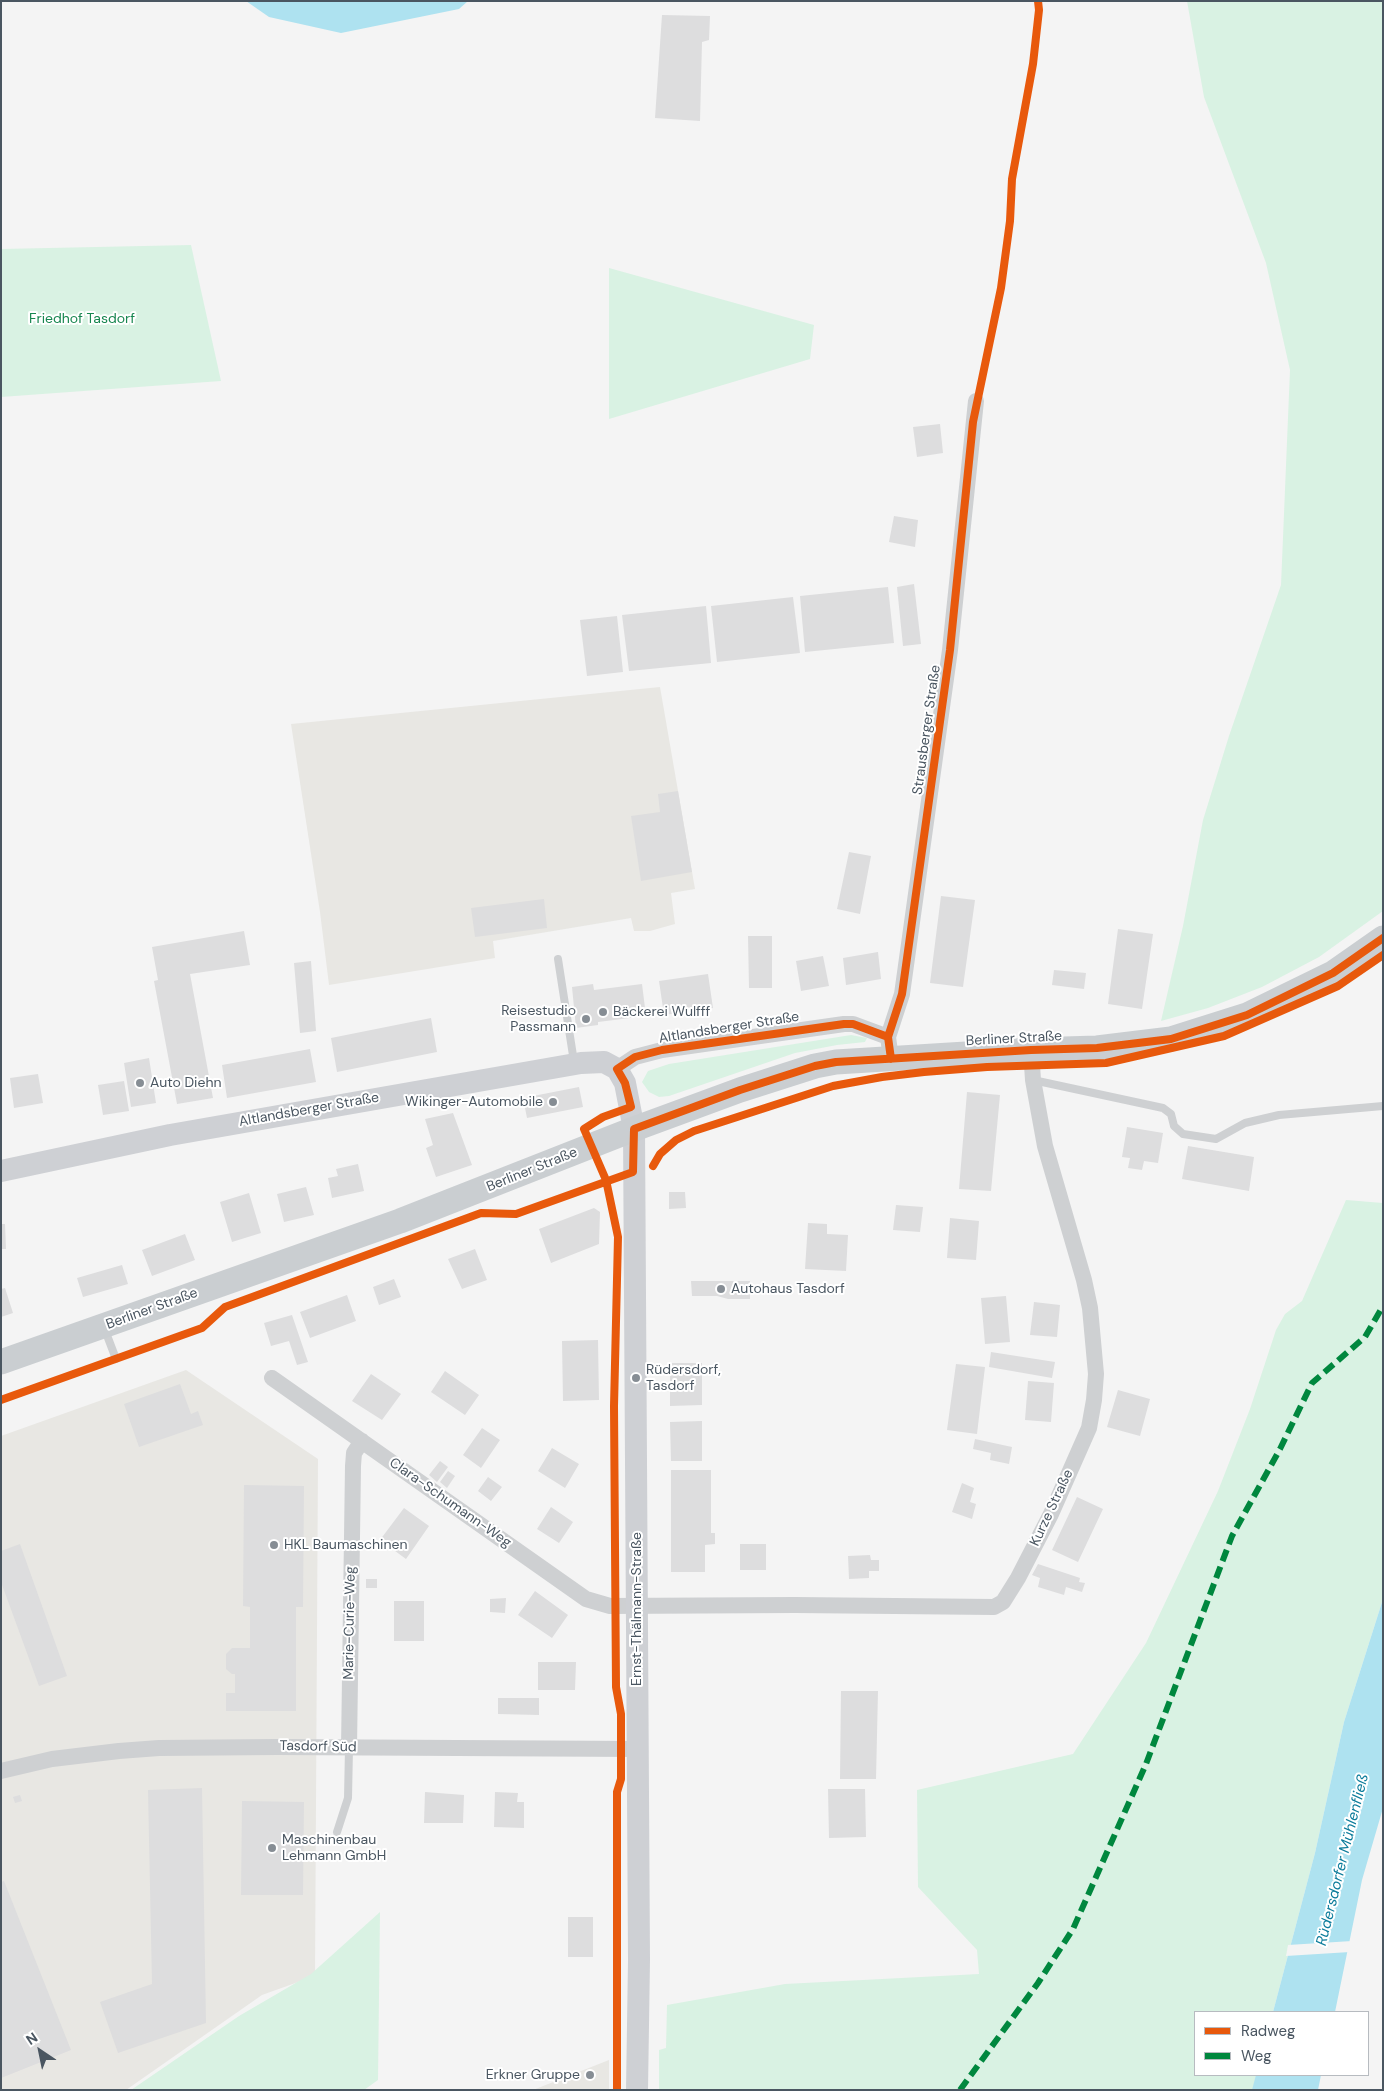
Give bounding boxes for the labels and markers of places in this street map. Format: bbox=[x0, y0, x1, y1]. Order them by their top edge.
place label: Reisestudio Passmann bbox=[501, 1003, 576, 1036]
place label: Bäckerei Wulfff bbox=[613, 1004, 710, 1020]
marker: Bäckerei Wulfff bbox=[597, 1006, 609, 1018]
marker: Reisestudio Passmann bbox=[580, 1013, 592, 1025]
place label: Auto Diehn bbox=[150, 1075, 222, 1091]
marker: Auto Diehn bbox=[134, 1077, 146, 1089]
place label: Wikinger-Automobile bbox=[405, 1094, 543, 1110]
marker: Wikinger-Automobile bbox=[547, 1096, 559, 1108]
place label: Autohaus Tasdorf bbox=[731, 1281, 845, 1297]
marker: Autohaus Tasdorf bbox=[715, 1283, 727, 1295]
place label: Rüdersdorf, Tasdorf bbox=[646, 1362, 721, 1394]
marker: Rüdersdorf, Tasdorf bbox=[630, 1372, 642, 1384]
place label: HKL Baumaschinen bbox=[284, 1537, 407, 1553]
marker: HKL Baumaschinen bbox=[268, 1539, 280, 1551]
place label: Maschinenbau Lehmann GmbH bbox=[282, 1832, 386, 1864]
marker: Maschinenbau Lehmann GmbH bbox=[266, 1842, 278, 1854]
place label: Erkner Gruppe bbox=[486, 2067, 580, 2083]
marker: Erkner Gruppe bbox=[584, 2069, 596, 2081]

